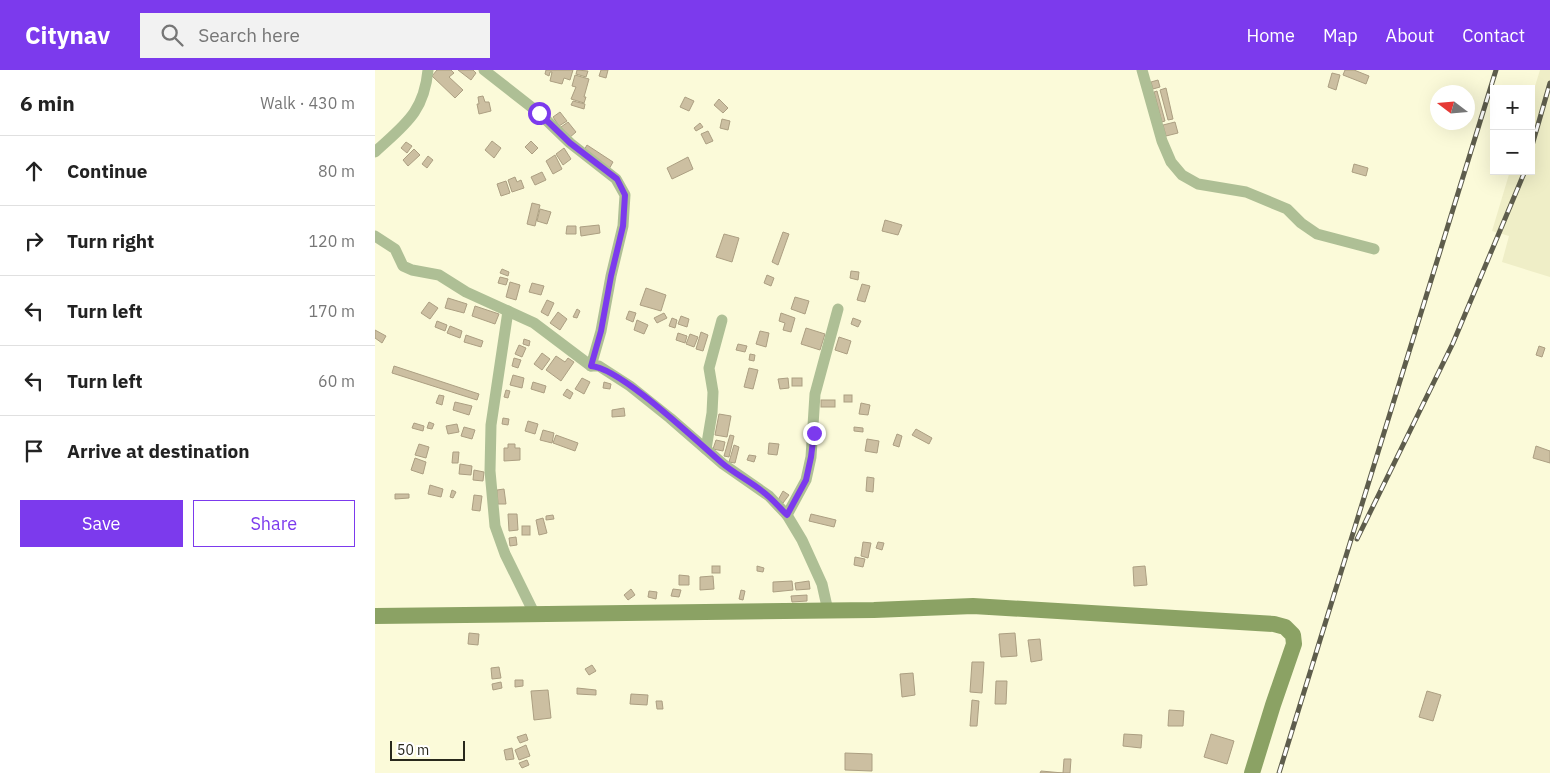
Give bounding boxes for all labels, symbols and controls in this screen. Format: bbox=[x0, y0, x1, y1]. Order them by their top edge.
search box bbox=[140, 13, 490, 58]
text: Citynav bbox=[25, 19, 110, 51]
icon: search bbox=[158, 21, 186, 49]
text: Search here bbox=[198, 23, 300, 47]
text: Home bbox=[1247, 24, 1295, 47]
text: Map bbox=[1323, 24, 1358, 47]
text: About bbox=[1386, 24, 1434, 47]
text: Contact bbox=[1462, 24, 1525, 47]
north arrow bbox=[1430, 85, 1475, 130]
map controls bbox=[1490, 85, 1535, 175]
button: + bbox=[1490, 85, 1535, 130]
text: 6 min bbox=[20, 89, 75, 117]
text: Walk · 430 m bbox=[260, 93, 355, 113]
route start bbox=[528, 102, 551, 125]
button: − bbox=[1490, 130, 1535, 175]
icon: ahead bbox=[20, 157, 48, 185]
text: Continue bbox=[67, 159, 147, 183]
text: 80 m bbox=[318, 161, 355, 181]
icon: right bbox=[20, 227, 48, 255]
text: Turn right bbox=[67, 229, 154, 253]
text: 120 m bbox=[308, 231, 355, 251]
icon: left bbox=[20, 297, 48, 325]
text: Turn left bbox=[67, 299, 143, 323]
text: 170 m bbox=[308, 301, 355, 321]
icon: left bbox=[20, 367, 48, 395]
text: Turn left bbox=[67, 369, 143, 393]
text: 60 m bbox=[318, 371, 355, 391]
route end bbox=[803, 422, 826, 445]
icon: arrive bbox=[20, 437, 48, 465]
text: Arrive at destination bbox=[67, 439, 250, 463]
button: Save bbox=[20, 500, 183, 547]
button: Share bbox=[193, 500, 355, 547]
scale bar bbox=[390, 738, 465, 761]
text: 50 m bbox=[397, 741, 429, 759]

